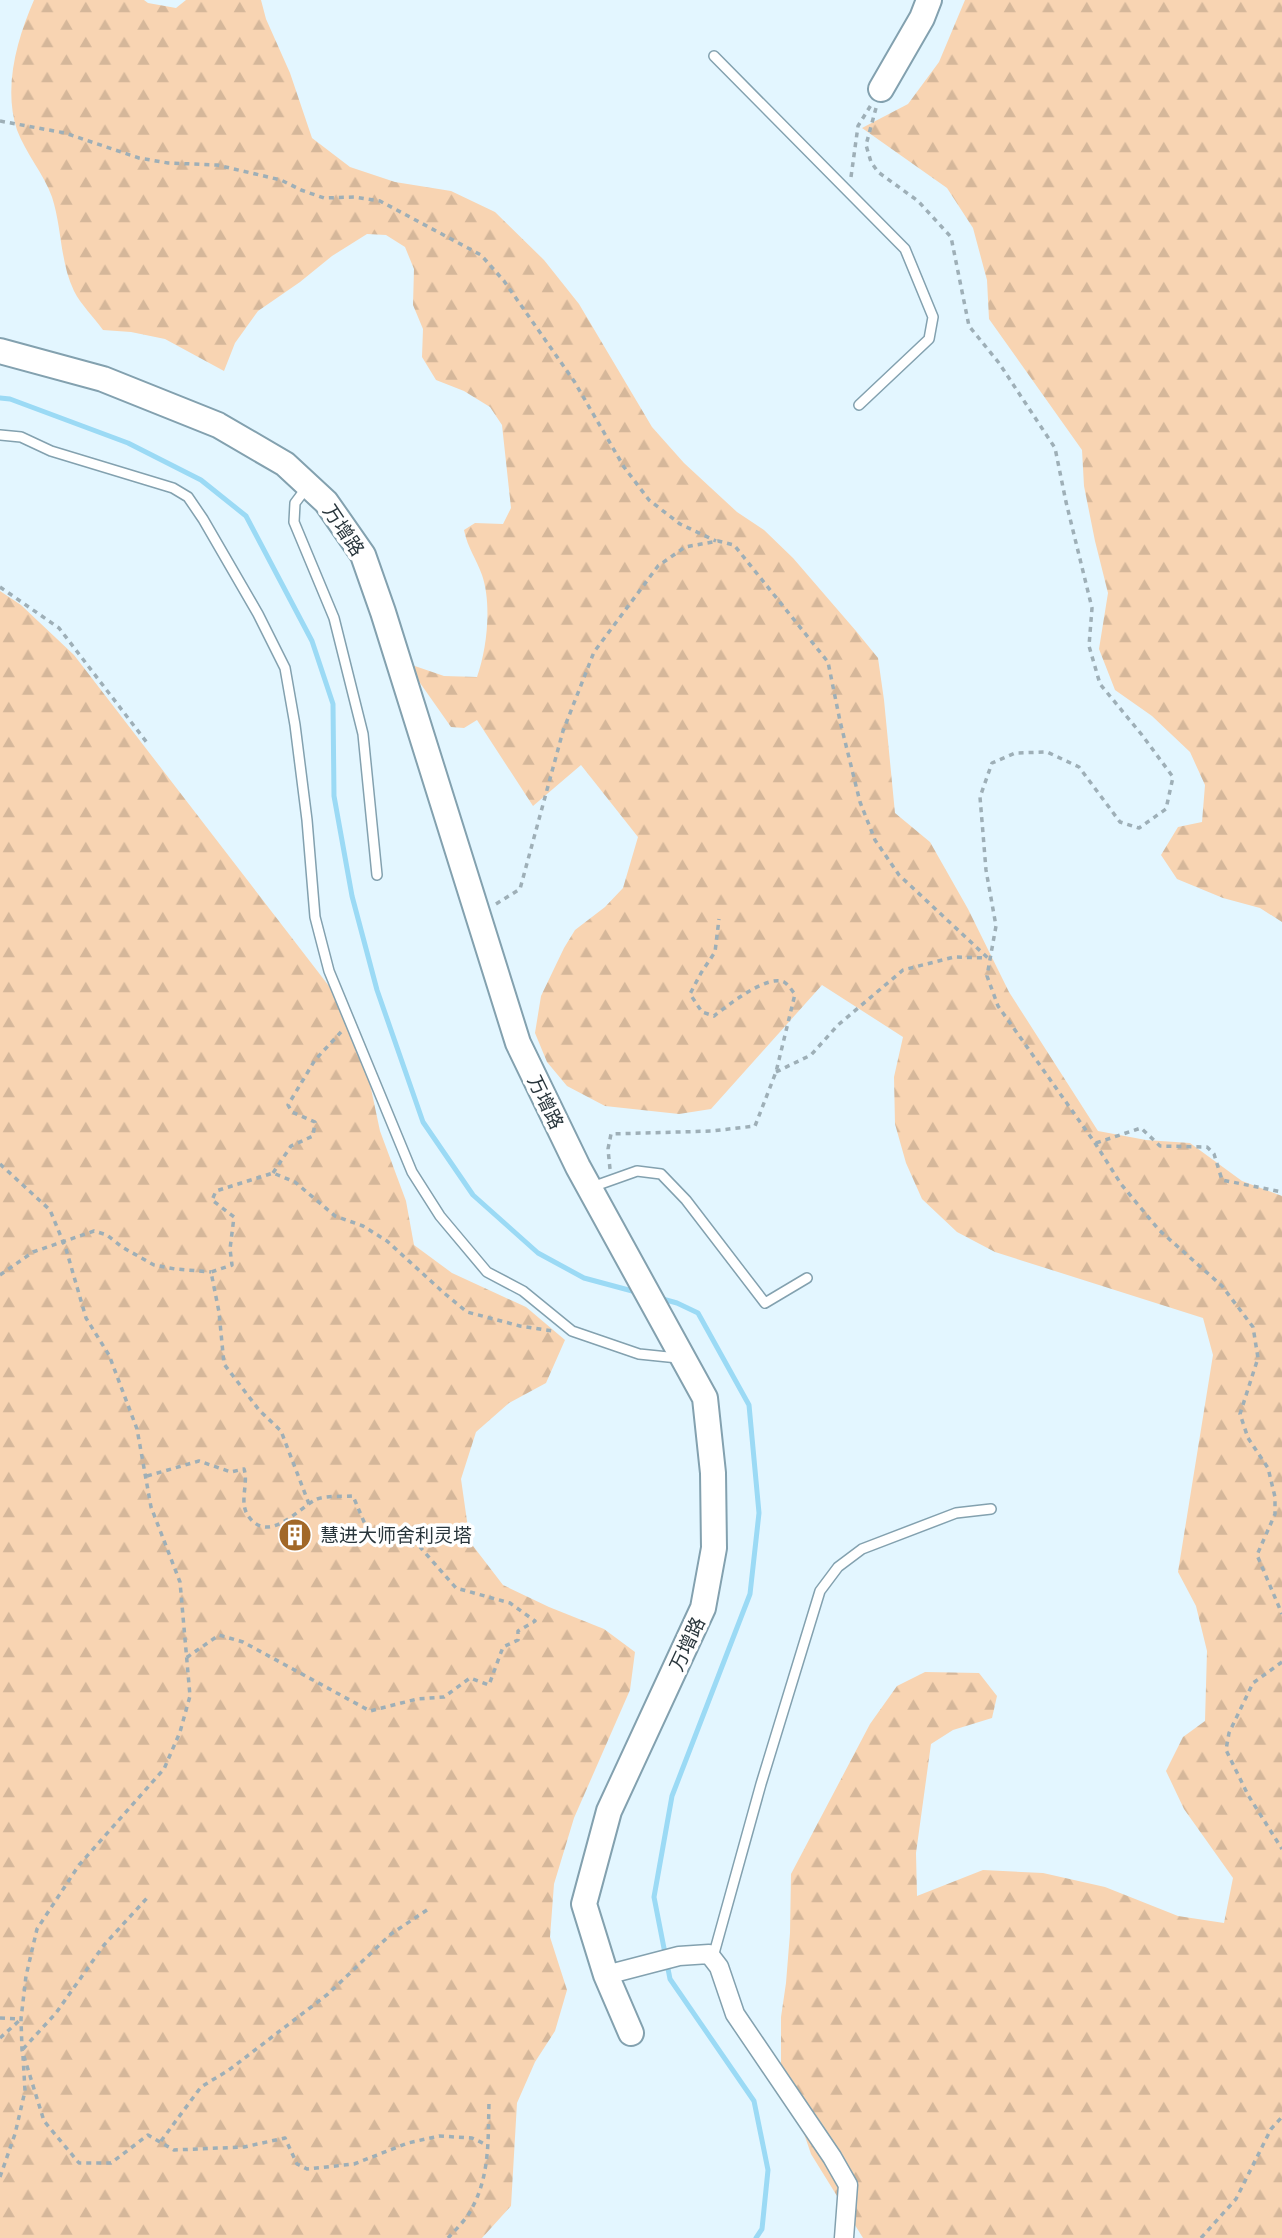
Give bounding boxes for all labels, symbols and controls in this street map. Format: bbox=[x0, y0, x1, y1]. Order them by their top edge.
street label: 万增路 bbox=[317, 499, 371, 561]
street label: 万增路 bbox=[522, 1071, 570, 1133]
building icon: 慧进大师舍利灵塔 bbox=[276, 1516, 314, 1554]
place label: 慧进大师舍利灵塔 bbox=[320, 1522, 472, 1548]
street label: 万增路 bbox=[663, 1613, 711, 1675]

